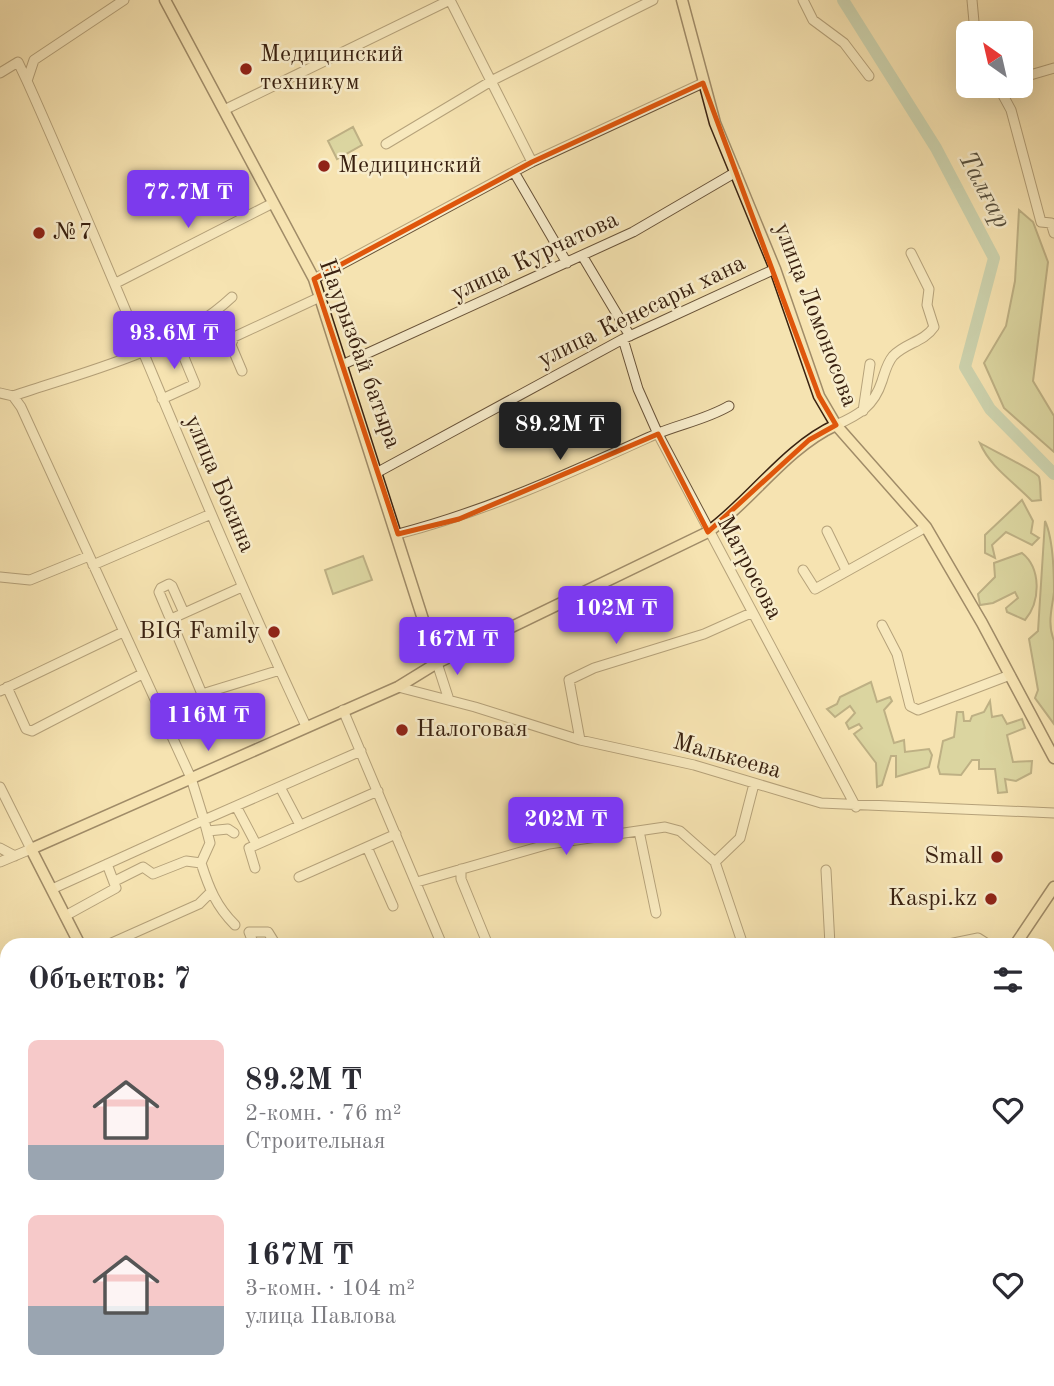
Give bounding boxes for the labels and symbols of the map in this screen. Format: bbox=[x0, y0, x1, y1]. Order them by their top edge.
north arrow bbox=[956, 21, 1032, 98]
place label: Медицинский техникум bbox=[260, 43, 403, 95]
marker: Медицинский техникум bbox=[238, 61, 254, 77]
water label: Талғар bbox=[953, 147, 1015, 233]
place label: Медицинский bbox=[338, 154, 481, 178]
marker: Медицинский bbox=[316, 158, 332, 174]
pin: 77.7M ₸ bbox=[123, 170, 253, 230]
street label: улица Курчатова bbox=[448, 208, 622, 306]
street label: улица Ломоносова bbox=[769, 220, 861, 411]
place label: №7 bbox=[53, 221, 93, 245]
marker: №7 bbox=[31, 225, 47, 241]
street label: улица Кенесары хана bbox=[535, 251, 750, 373]
street label: Наурызбай батыра bbox=[314, 256, 404, 452]
pin: 93.6M ₸ bbox=[109, 312, 239, 371]
pin: 89.2M ₸ bbox=[495, 402, 625, 462]
street label: улица Бокина bbox=[179, 412, 259, 556]
street label: Матросова bbox=[712, 512, 786, 624]
pin: 102M ₸ bbox=[559, 586, 673, 646]
pin: 167M ₸ bbox=[400, 618, 514, 677]
place label: BIG Family bbox=[139, 620, 260, 644]
marker: BIG Family bbox=[266, 624, 282, 640]
pin: 116M ₸ bbox=[151, 694, 265, 753]
place label: Налоговая bbox=[416, 718, 528, 742]
marker: Налоговая bbox=[394, 722, 410, 738]
street label: Малькеева bbox=[670, 730, 784, 784]
pin: 202M ₸ bbox=[509, 798, 623, 857]
place label: Small bbox=[924, 845, 983, 869]
marker: Small bbox=[989, 849, 1005, 865]
place label: Kaspi.kz bbox=[888, 887, 977, 911]
marker: Kaspi.kz bbox=[983, 891, 999, 907]

